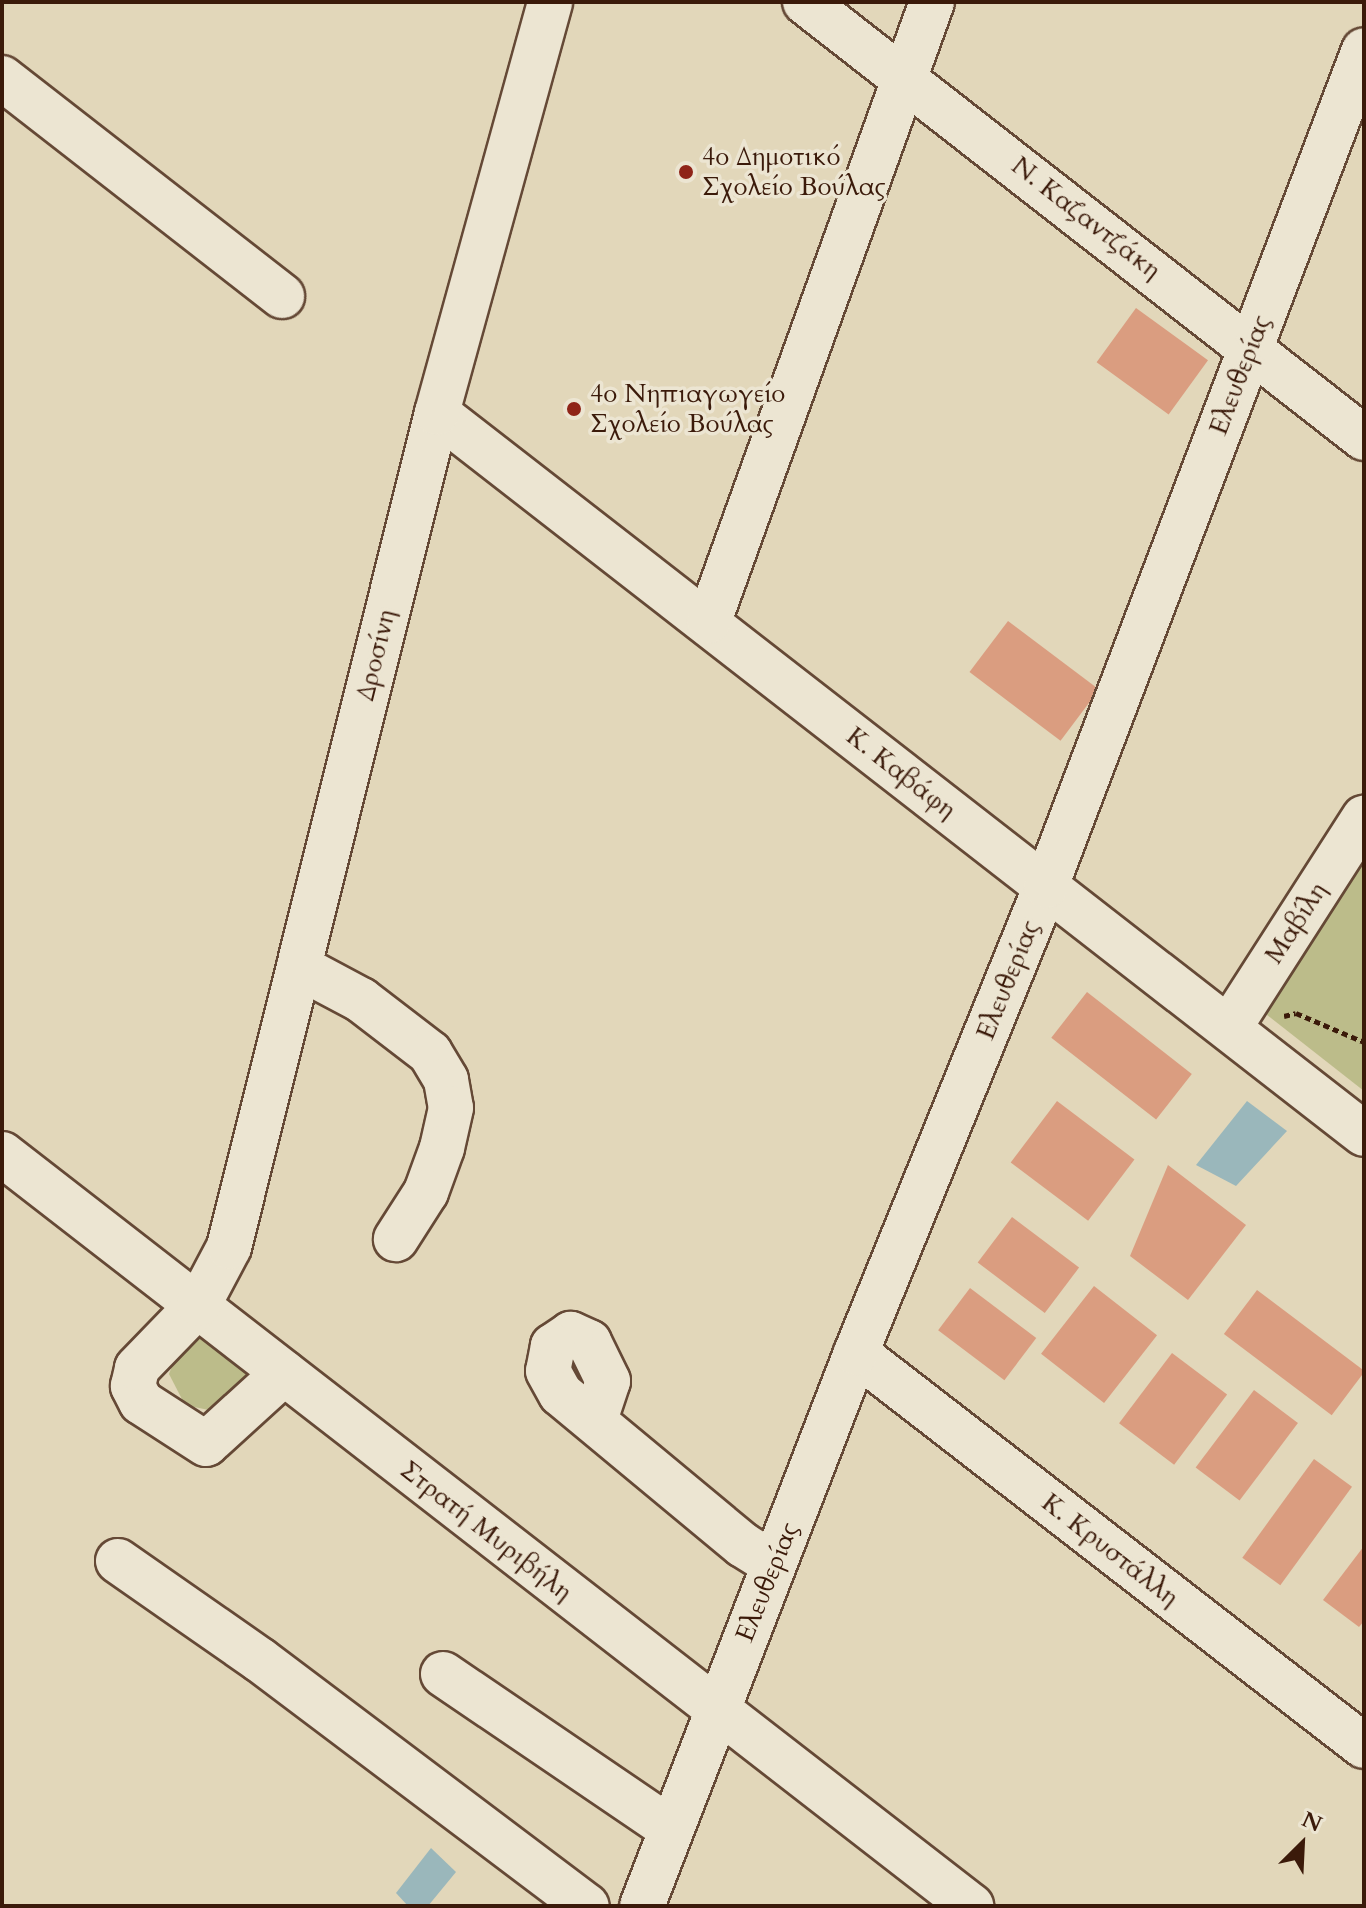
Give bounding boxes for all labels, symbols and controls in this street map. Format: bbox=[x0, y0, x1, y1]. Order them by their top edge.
place label: 4ο Δημοτικό Σχολείο Βούλας bbox=[702, 141, 886, 202]
street label: Ν. Καζαντζάκη bbox=[1005, 150, 1167, 286]
marker: 4ο Δημοτικό Σχολείο Βούλας bbox=[677, 163, 695, 181]
street label: Ελευθερίας bbox=[1203, 311, 1277, 439]
place label: 4ο Νηπιαγωγείο Σχολείο Βούλας bbox=[590, 378, 785, 440]
marker: 4ο Νηπιαγωγείο Σχολείο Βούλας bbox=[565, 400, 583, 418]
street label: Δροσίνη bbox=[350, 606, 402, 704]
street label: Κ. Καβάφη bbox=[840, 721, 962, 825]
street label: Μαβίλη bbox=[1258, 877, 1334, 969]
street label: Ελευθερίας bbox=[970, 916, 1046, 1044]
street label: Στρατή Μυριβήλη bbox=[394, 1454, 578, 1608]
street label: Κ. Κρυστάλλη bbox=[1035, 1487, 1185, 1613]
street label: Ελευθερίας bbox=[729, 1518, 805, 1646]
north arrow bbox=[1262, 1804, 1342, 1884]
text: N bbox=[1297, 1804, 1327, 1840]

